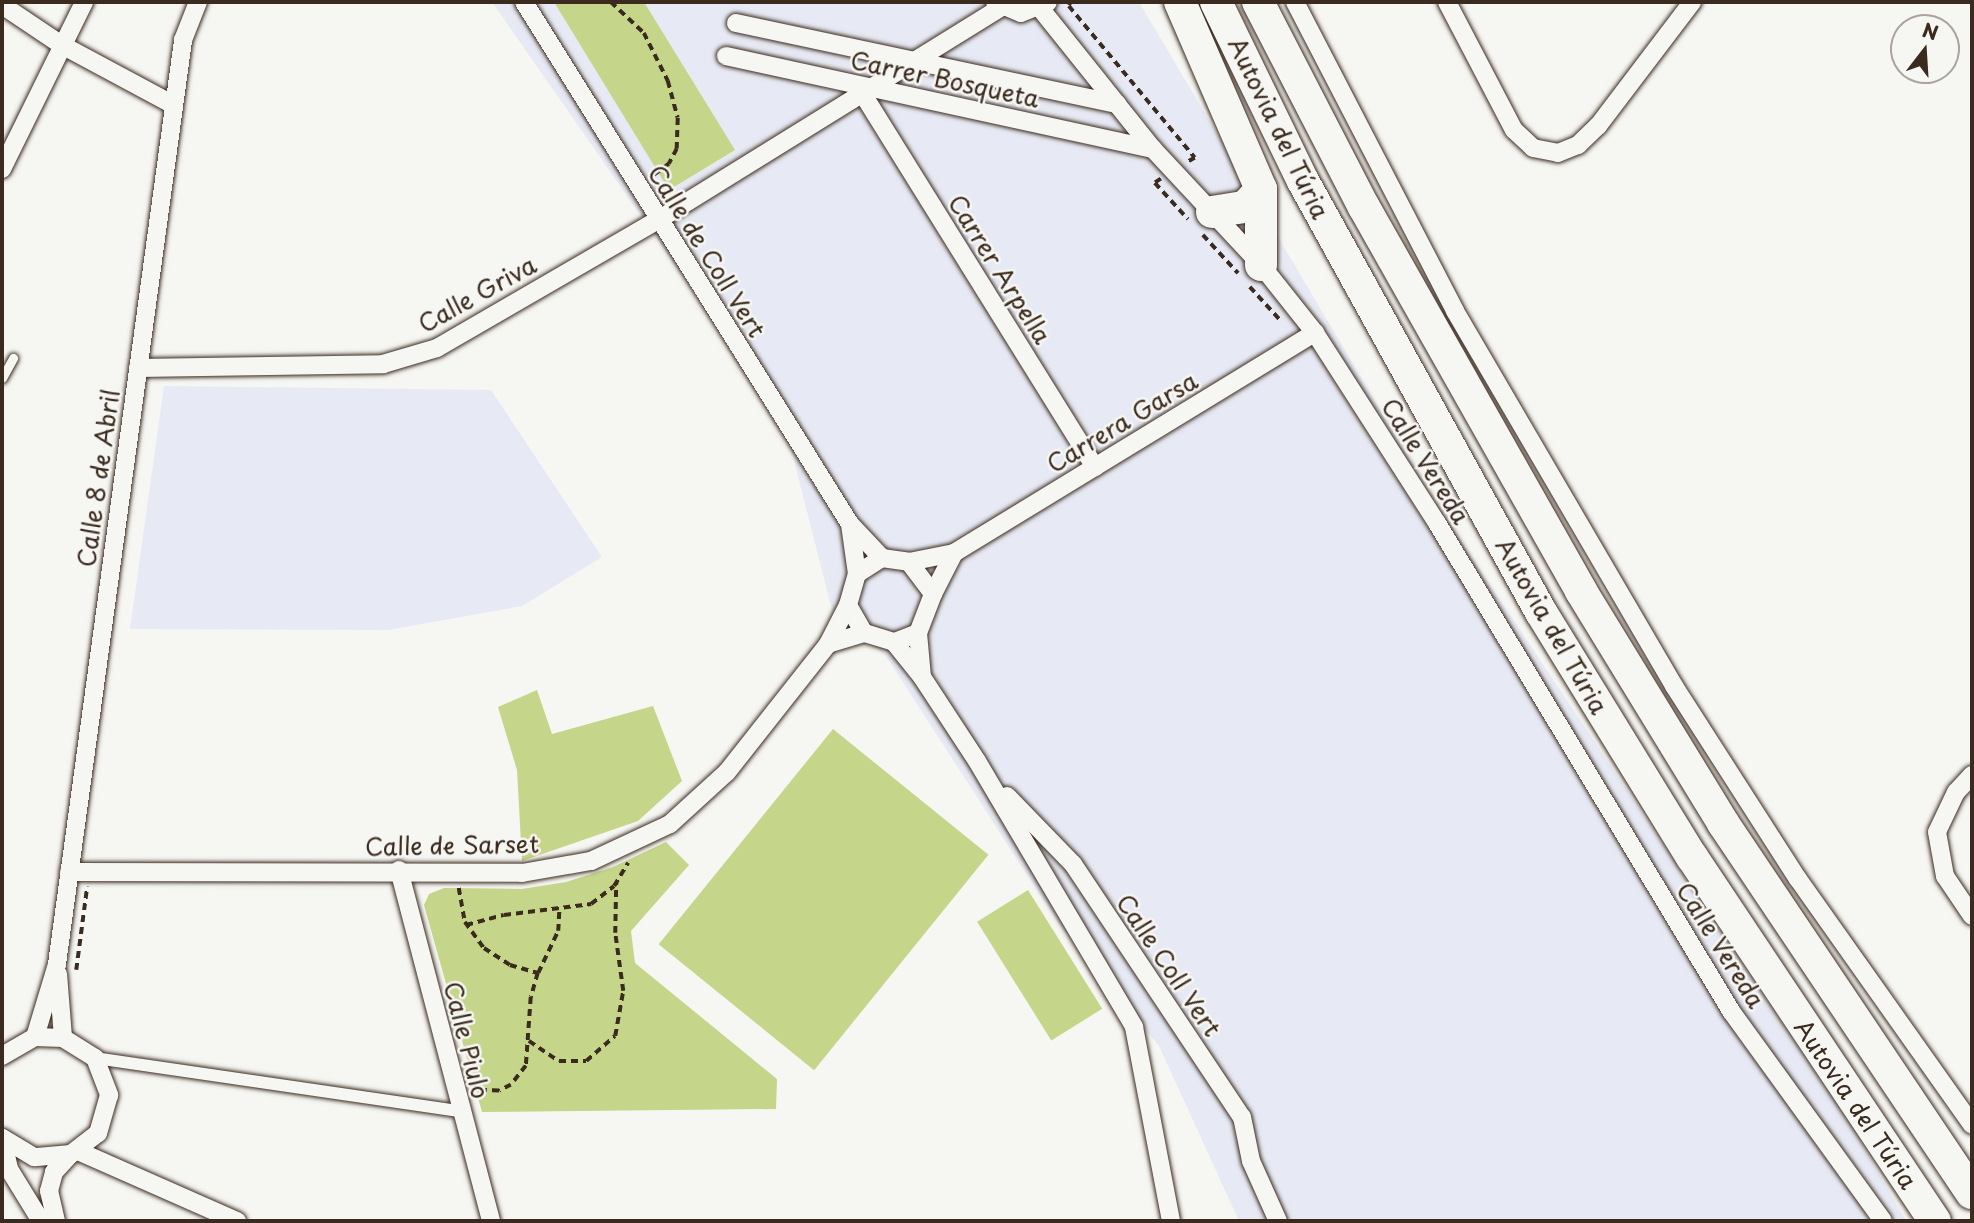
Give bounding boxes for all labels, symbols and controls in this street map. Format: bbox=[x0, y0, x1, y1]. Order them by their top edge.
north arrow bbox=[1890, 14, 1960, 84]
text: N bbox=[1919, 15, 1942, 46]
street label: Autovia del Túria bbox=[1223, 32, 1335, 224]
street label: Carrer Bosqueta bbox=[848, 45, 1042, 113]
street label: Calle de Coll Vert bbox=[642, 159, 772, 343]
street label: Carrer Arpella bbox=[943, 189, 1057, 349]
street label: Calle Griva bbox=[413, 250, 541, 338]
street label: Carrera Garsa bbox=[1041, 365, 1203, 479]
street label: Calle 8 de Abril bbox=[71, 387, 125, 569]
street label: Calle Vereda bbox=[1375, 392, 1477, 530]
street label: Autovia del Túria bbox=[1490, 533, 1614, 719]
street label: Calle de Sarset bbox=[363, 829, 541, 861]
street label: Calle Vereda bbox=[1670, 876, 1772, 1014]
street label: Calle Coll Vert bbox=[1111, 888, 1227, 1042]
street label: Calle Piulo bbox=[438, 978, 496, 1102]
street label: Autovia del Túria bbox=[1789, 1014, 1923, 1194]

